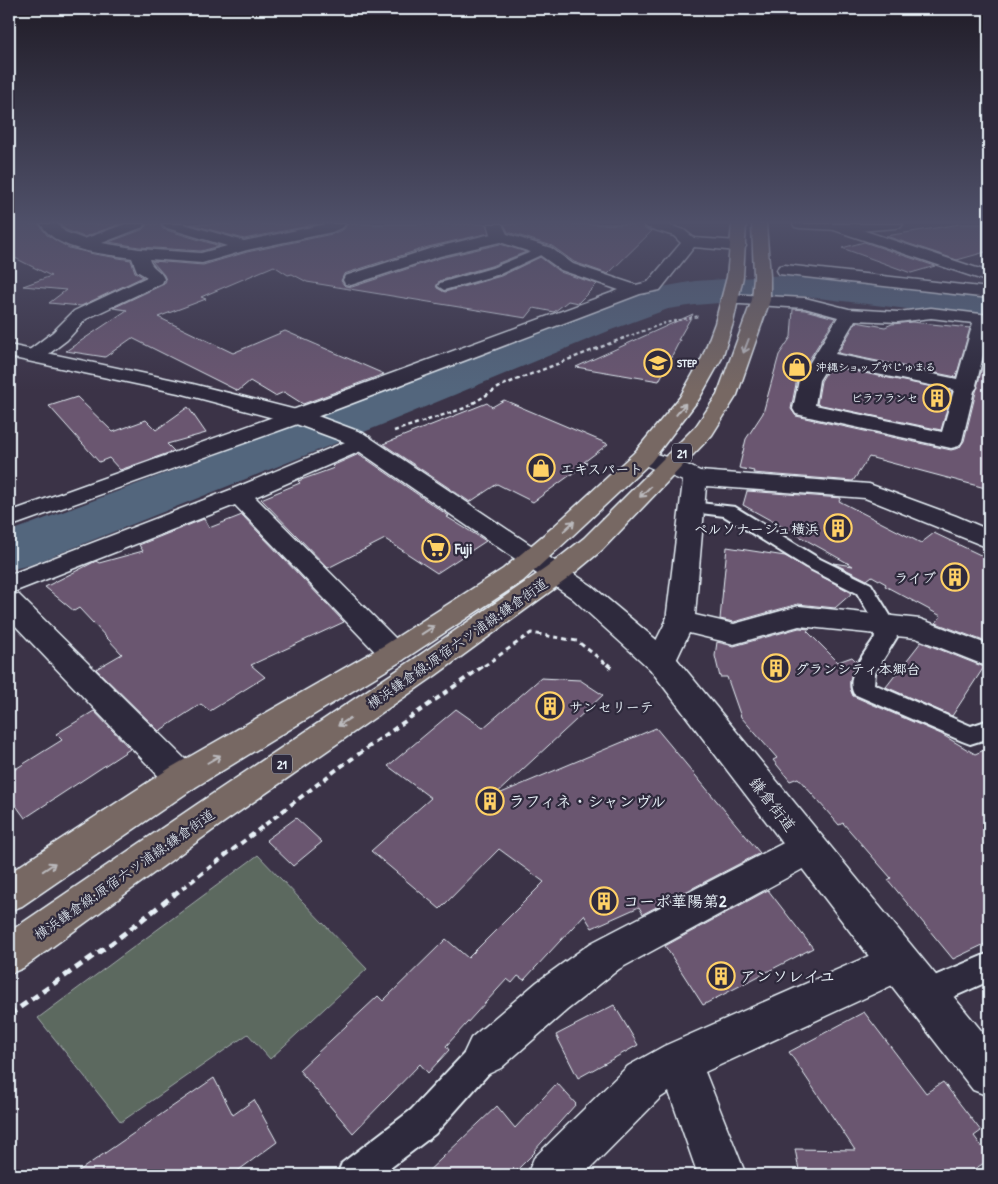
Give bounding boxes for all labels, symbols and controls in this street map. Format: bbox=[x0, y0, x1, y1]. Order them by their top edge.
one-way arrow bbox=[741, 338, 750, 353]
school or university icon: STEP bbox=[643, 348, 673, 378]
shop icon: 沖縄ショップがじゅまる bbox=[782, 352, 812, 382]
place label: STEP bbox=[677, 356, 697, 370]
place label: 沖縄ショップがじゅまる bbox=[816, 360, 936, 374]
building icon: ビラフランセ bbox=[922, 383, 952, 413]
place label: ビラフランセ bbox=[851, 391, 918, 405]
one-way arrow bbox=[676, 403, 687, 416]
road number: 21 bbox=[672, 443, 692, 462]
shop icon: エキスパート bbox=[526, 453, 556, 483]
place label: エキスパート bbox=[560, 459, 643, 478]
one-way arrow bbox=[639, 486, 651, 498]
building icon: ペルソナージュ横浜 bbox=[823, 513, 853, 543]
place label: ペルソナージュ横浜 bbox=[694, 519, 819, 538]
one-way arrow bbox=[562, 520, 575, 532]
supermarket icon: Fuji bbox=[421, 533, 451, 563]
place label: Fuji bbox=[454, 539, 472, 559]
building icon: ライブ bbox=[940, 562, 970, 592]
place label: ライブ bbox=[894, 568, 936, 587]
street label: 横浜鎌倉線;原宿六ツ浦線;鎌倉街道 bbox=[363, 573, 551, 713]
one-way arrow bbox=[421, 625, 435, 635]
building icon: グランシティ本郷台 bbox=[761, 653, 791, 683]
place label: グランシティ本郷台 bbox=[795, 659, 920, 678]
building icon: サンセリーテ bbox=[535, 691, 565, 721]
place label: サンセリーテ bbox=[569, 697, 654, 716]
one-way arrow bbox=[337, 717, 351, 727]
one-way arrow bbox=[207, 753, 221, 763]
road number: 21 bbox=[272, 754, 292, 774]
street label: 鎌倉街道 bbox=[745, 772, 801, 836]
building icon: ラフィネ・シャンヴル bbox=[475, 786, 505, 816]
place label: ラフィネ・シャンヴル bbox=[509, 790, 666, 812]
street label: 横浜鎌倉線;原宿六ツ浦線;鎌倉街道 bbox=[30, 804, 218, 944]
one-way arrow bbox=[42, 862, 56, 872]
building icon: コーポ華陽第2 bbox=[589, 886, 619, 916]
place label: コーポ華陽第2 bbox=[623, 890, 727, 912]
building icon: アンソレイユ bbox=[706, 961, 736, 991]
place label: アンソレイユ bbox=[740, 965, 835, 987]

